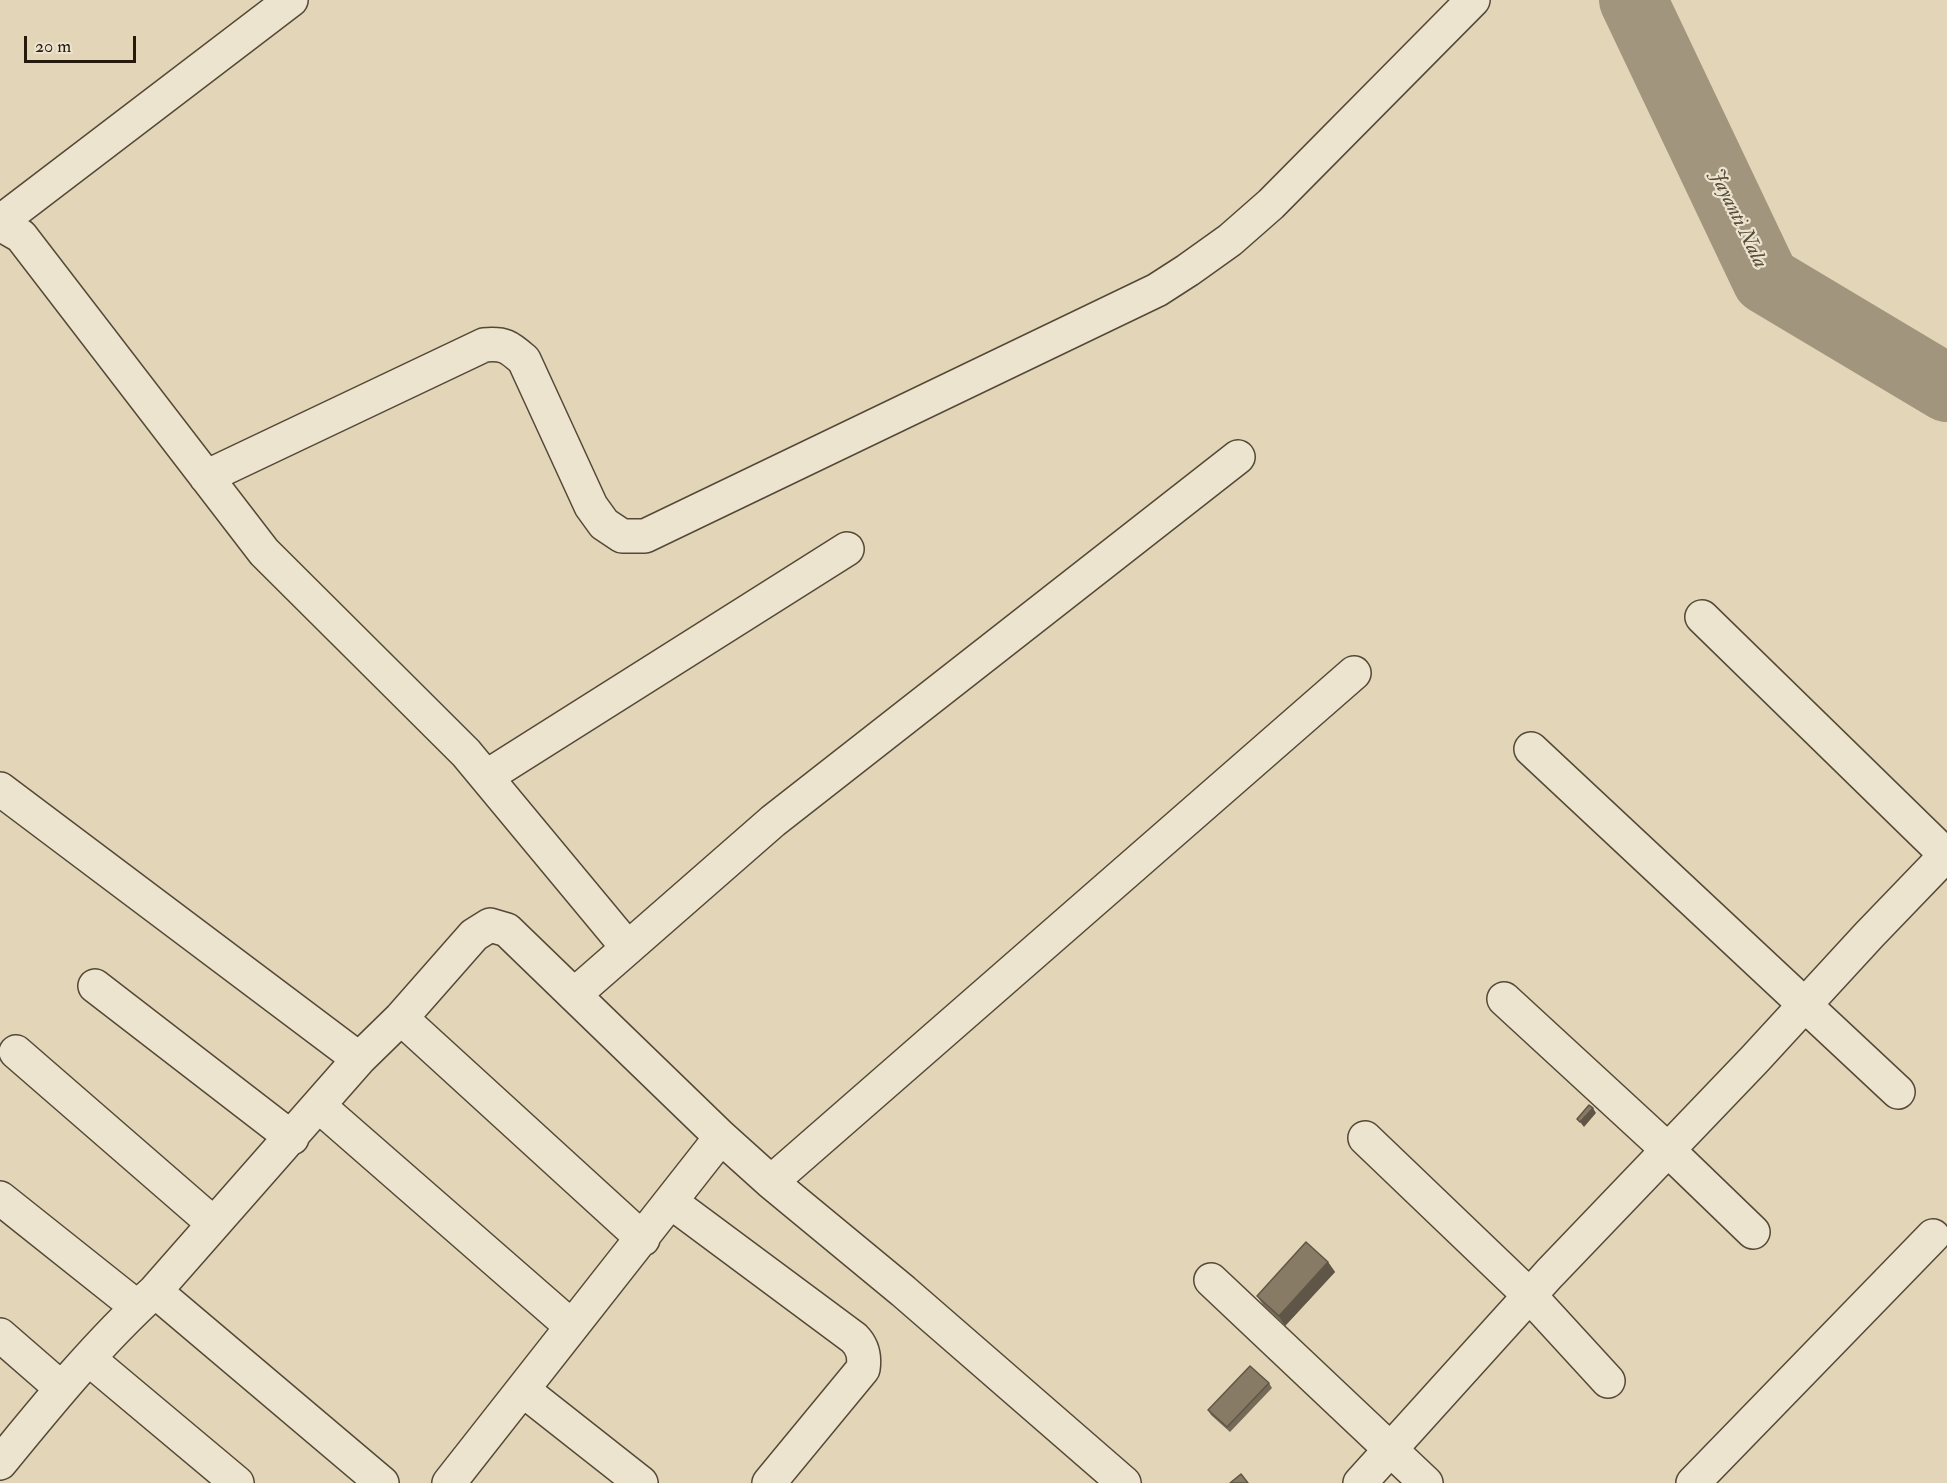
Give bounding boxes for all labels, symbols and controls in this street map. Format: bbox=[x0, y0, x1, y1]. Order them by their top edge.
scale bar bbox=[27, 24, 140, 62]
text: 20 m bbox=[35, 35, 71, 58]
water label: Jayanti Nala bbox=[1702, 165, 1772, 273]

